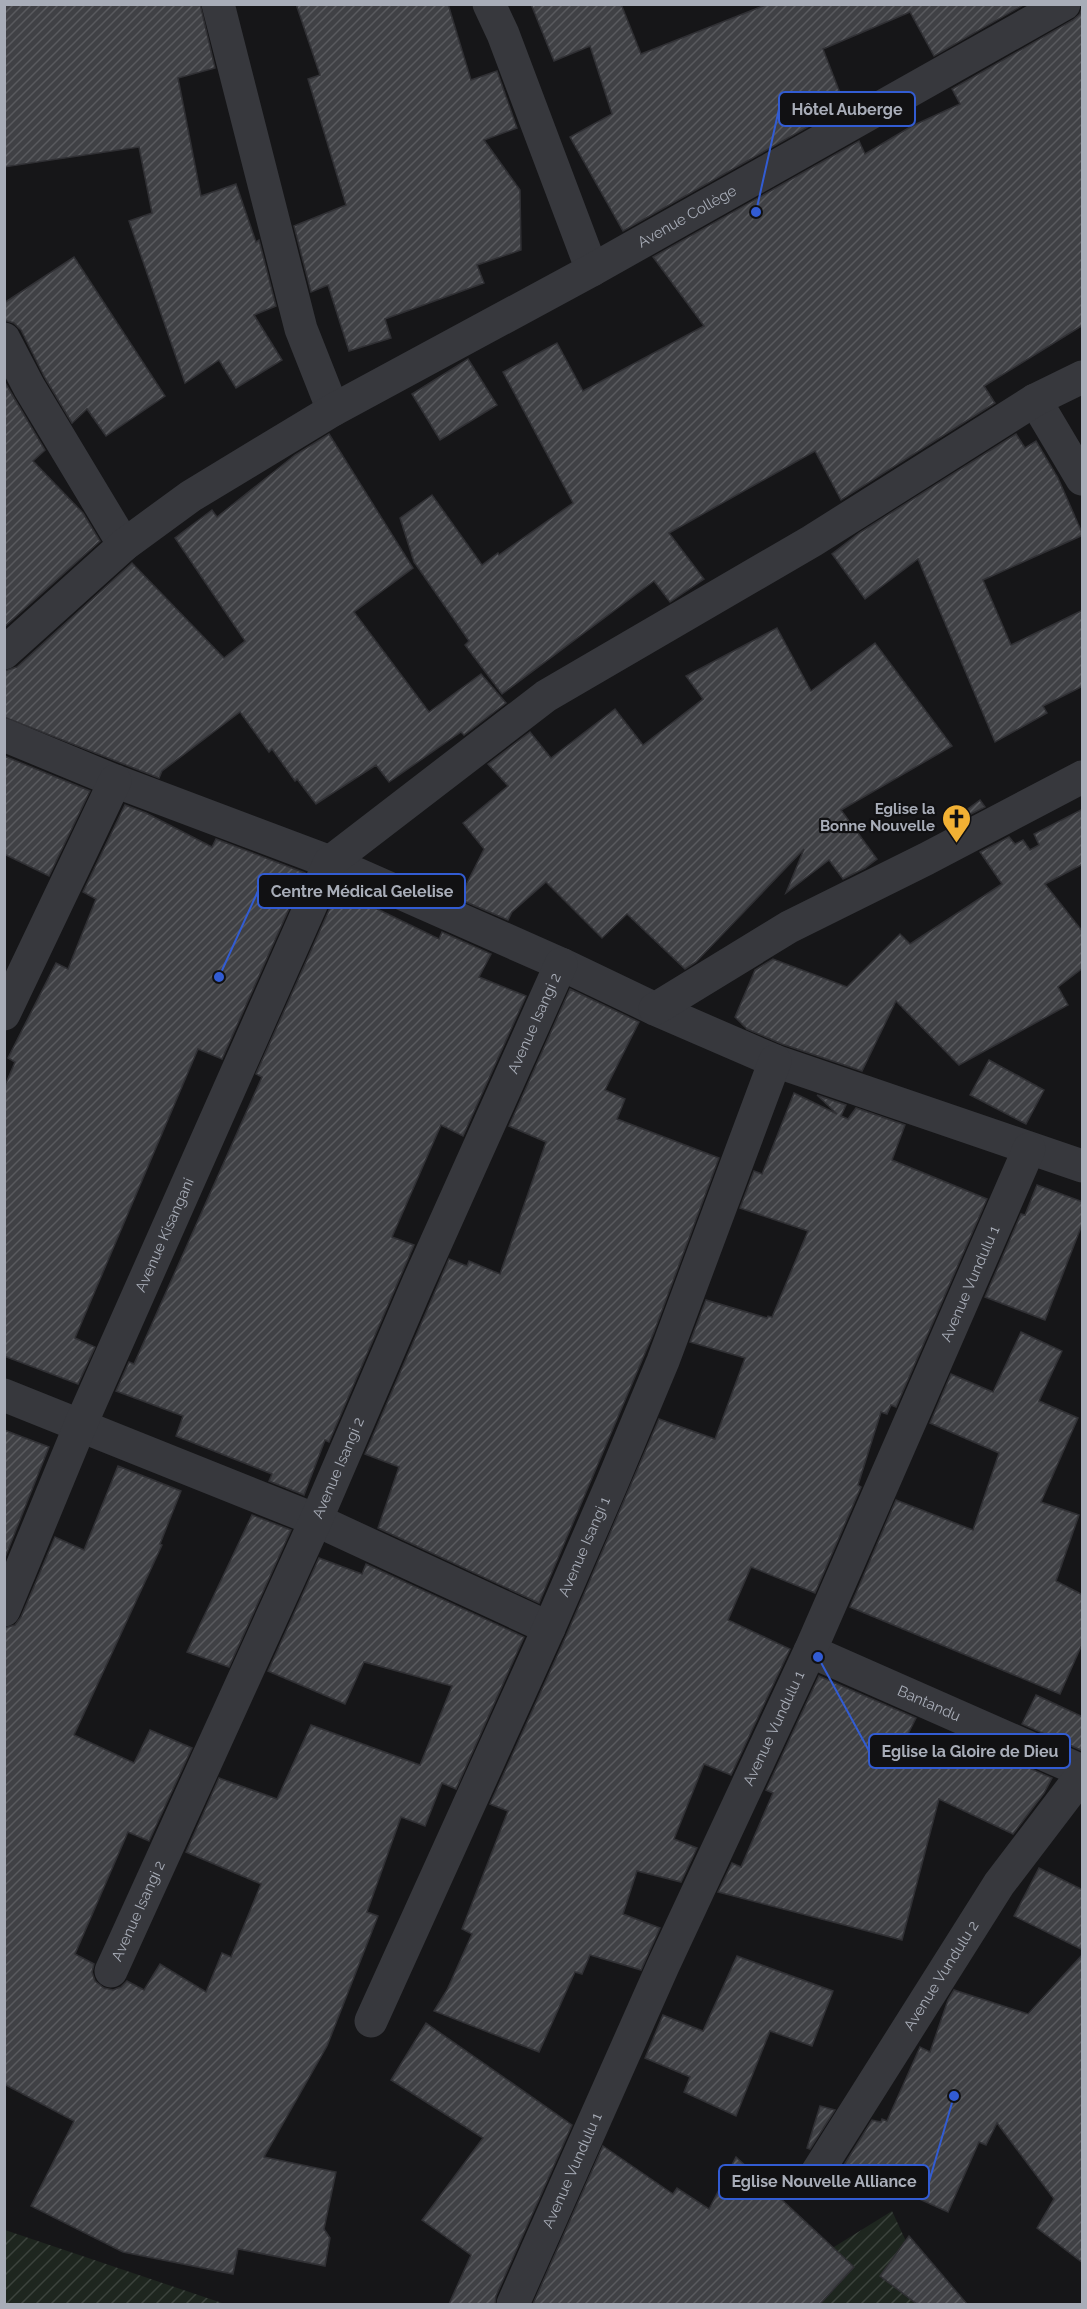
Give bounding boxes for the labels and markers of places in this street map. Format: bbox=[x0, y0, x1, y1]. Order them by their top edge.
callout: Hôtel Auberge bbox=[779, 92, 915, 126]
place label: Eglise la Bonne Nouvelle bbox=[820, 800, 935, 835]
church icon: Eglise la Bonne Nouvelle bbox=[940, 802, 972, 844]
callout: Centre Médical Gelelise bbox=[258, 874, 465, 908]
callout: Eglise la Gloire de Dieu bbox=[869, 1734, 1070, 1768]
callout: Eglise Nouvelle Alliance bbox=[719, 2165, 929, 2199]

